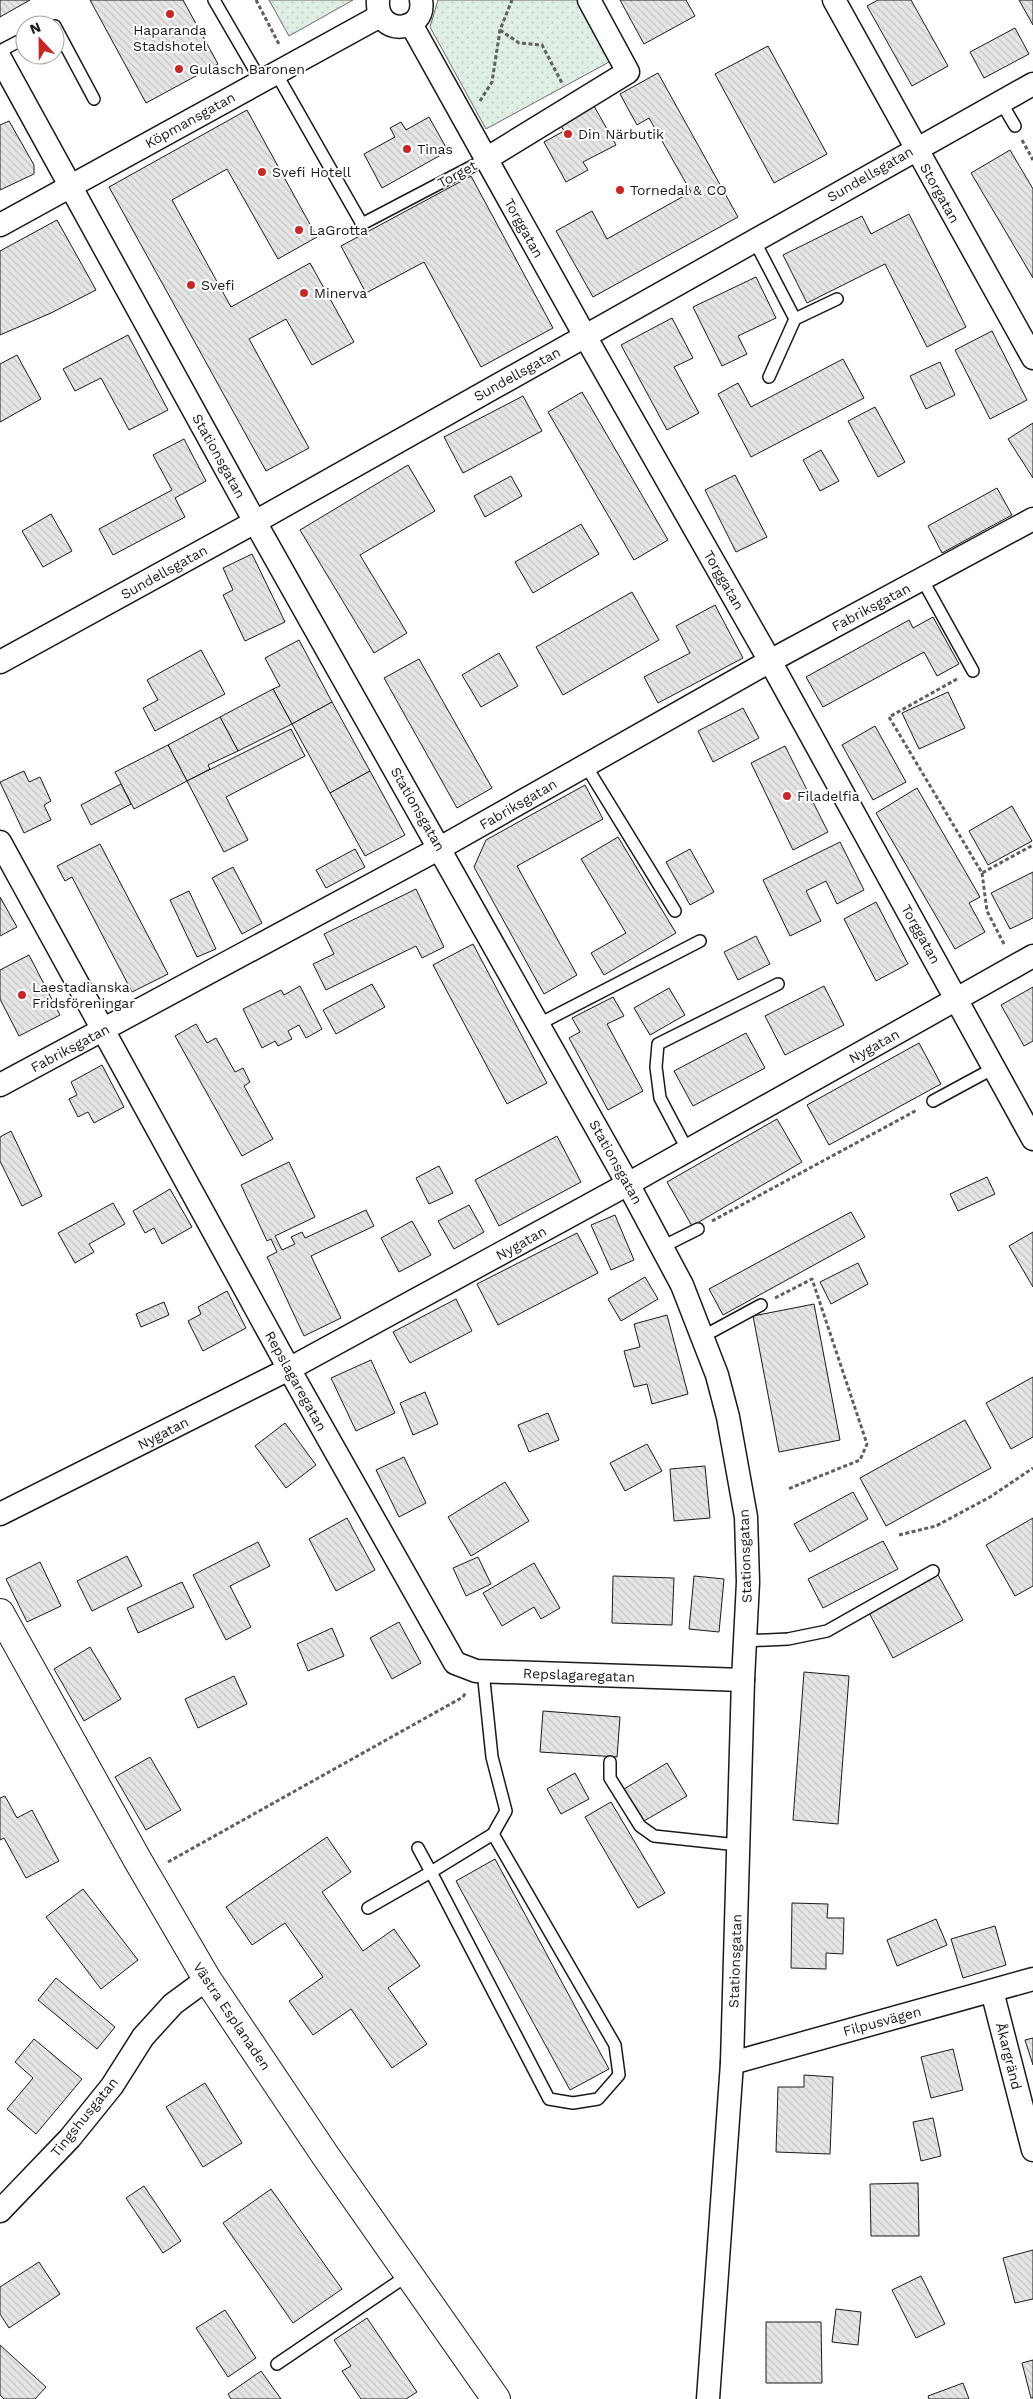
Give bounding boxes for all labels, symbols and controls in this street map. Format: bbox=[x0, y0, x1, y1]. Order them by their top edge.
marker: Haparanda Stadshotel bbox=[164, 8, 176, 20]
north arrow bbox=[15, 15, 65, 65]
text: N bbox=[27, 19, 43, 37]
place label: Haparanda Stadshotel bbox=[133, 22, 208, 54]
place label: Gulasch Baronen bbox=[189, 61, 305, 77]
marker: Gulasch Baronen bbox=[173, 63, 185, 75]
street label: Köpmansgatan bbox=[142, 89, 238, 151]
place label: Din Närbutik bbox=[578, 126, 664, 142]
marker: Din Närbutik bbox=[562, 128, 574, 140]
place label: Tinas bbox=[417, 141, 453, 157]
marker: Tinas bbox=[401, 143, 413, 155]
street label: Sundellsgatan bbox=[824, 143, 916, 205]
street label: Torget bbox=[435, 157, 479, 191]
street label: Storgatan bbox=[917, 160, 963, 226]
place label: Svefi Hotell bbox=[272, 164, 352, 180]
marker: Svefi Hotell bbox=[256, 166, 268, 178]
place label: Tornedal & CO bbox=[630, 182, 727, 198]
marker: Tornedal & CO bbox=[614, 184, 626, 196]
street label: Torggatan bbox=[501, 195, 547, 261]
place label: LaGrotta bbox=[309, 222, 368, 238]
marker: LaGrotta bbox=[293, 224, 305, 236]
place label: Svefi bbox=[201, 277, 234, 293]
marker: Svefi bbox=[185, 279, 197, 291]
place label: Minerva bbox=[314, 285, 367, 301]
marker: Minerva bbox=[298, 287, 310, 299]
street label: Sundellsgatan bbox=[471, 344, 563, 404]
street label: Stationsgatan bbox=[189, 411, 249, 501]
street label: Sundellsgatan bbox=[118, 542, 210, 602]
street label: Torggatan bbox=[701, 548, 747, 612]
street label: Fabriksgatan bbox=[829, 580, 913, 634]
street label: Stationsgatan bbox=[388, 764, 448, 854]
street label: Fabriksgatan bbox=[476, 775, 560, 833]
place label: Filadelfia bbox=[797, 788, 860, 804]
marker: Filadelfia bbox=[781, 790, 793, 802]
street label: Torggatan bbox=[898, 901, 944, 967]
place label: Laestadianska Fridsföreningar bbox=[32, 979, 135, 1011]
marker: Laestadianska Fridsföreningar bbox=[16, 989, 28, 1001]
street label: Fabriksgatan bbox=[28, 1021, 112, 1075]
street label: Nygatan bbox=[846, 1026, 902, 1066]
street label: Stationsgatan bbox=[586, 1117, 646, 1207]
street label: Nygatan bbox=[493, 1223, 549, 1263]
street label: Repslagaregatan bbox=[262, 1328, 330, 1434]
street label: Nygatan bbox=[135, 1413, 191, 1453]
street label: Stationsgatan bbox=[735, 1509, 755, 1603]
street label: Repslagaregatan bbox=[523, 1665, 635, 1685]
street label: Stationsgatan bbox=[725, 1914, 745, 2008]
street label: Västra Esplanaden bbox=[190, 1959, 274, 2073]
street label: Filpusvägen bbox=[841, 2003, 923, 2039]
street label: Åkargränd bbox=[993, 2021, 1025, 2091]
street label: Tingshusgatan bbox=[47, 2074, 121, 2160]

